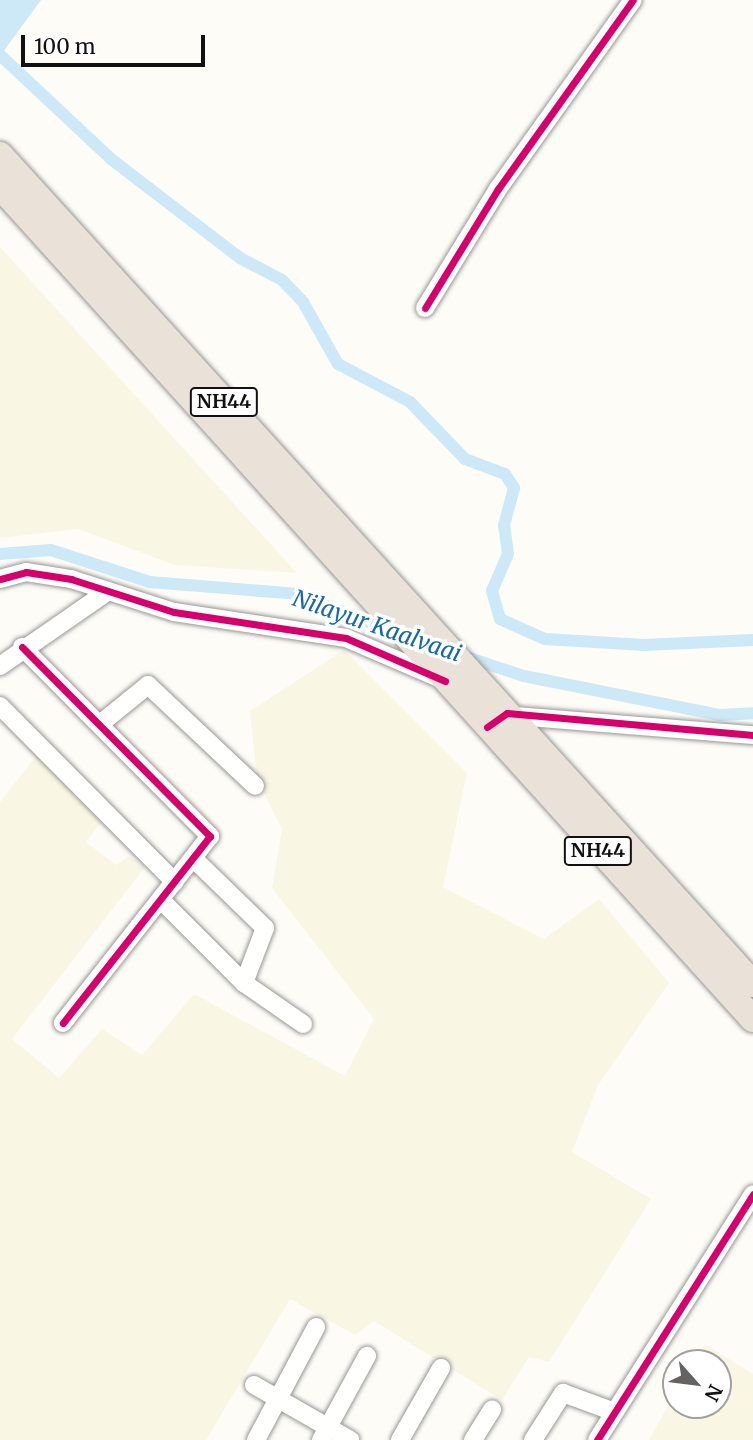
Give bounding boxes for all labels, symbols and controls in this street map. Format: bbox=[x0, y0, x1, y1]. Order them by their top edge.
scale bar bbox=[24, 21, 208, 65]
text: 100 m bbox=[34, 33, 96, 60]
road number: NH44 bbox=[189, 386, 259, 418]
water label: Nilayur Kaalvaai bbox=[289, 584, 465, 668]
road number: NH44 bbox=[563, 836, 633, 866]
north arrow bbox=[662, 1349, 732, 1419]
text: N bbox=[700, 1381, 728, 1405]

